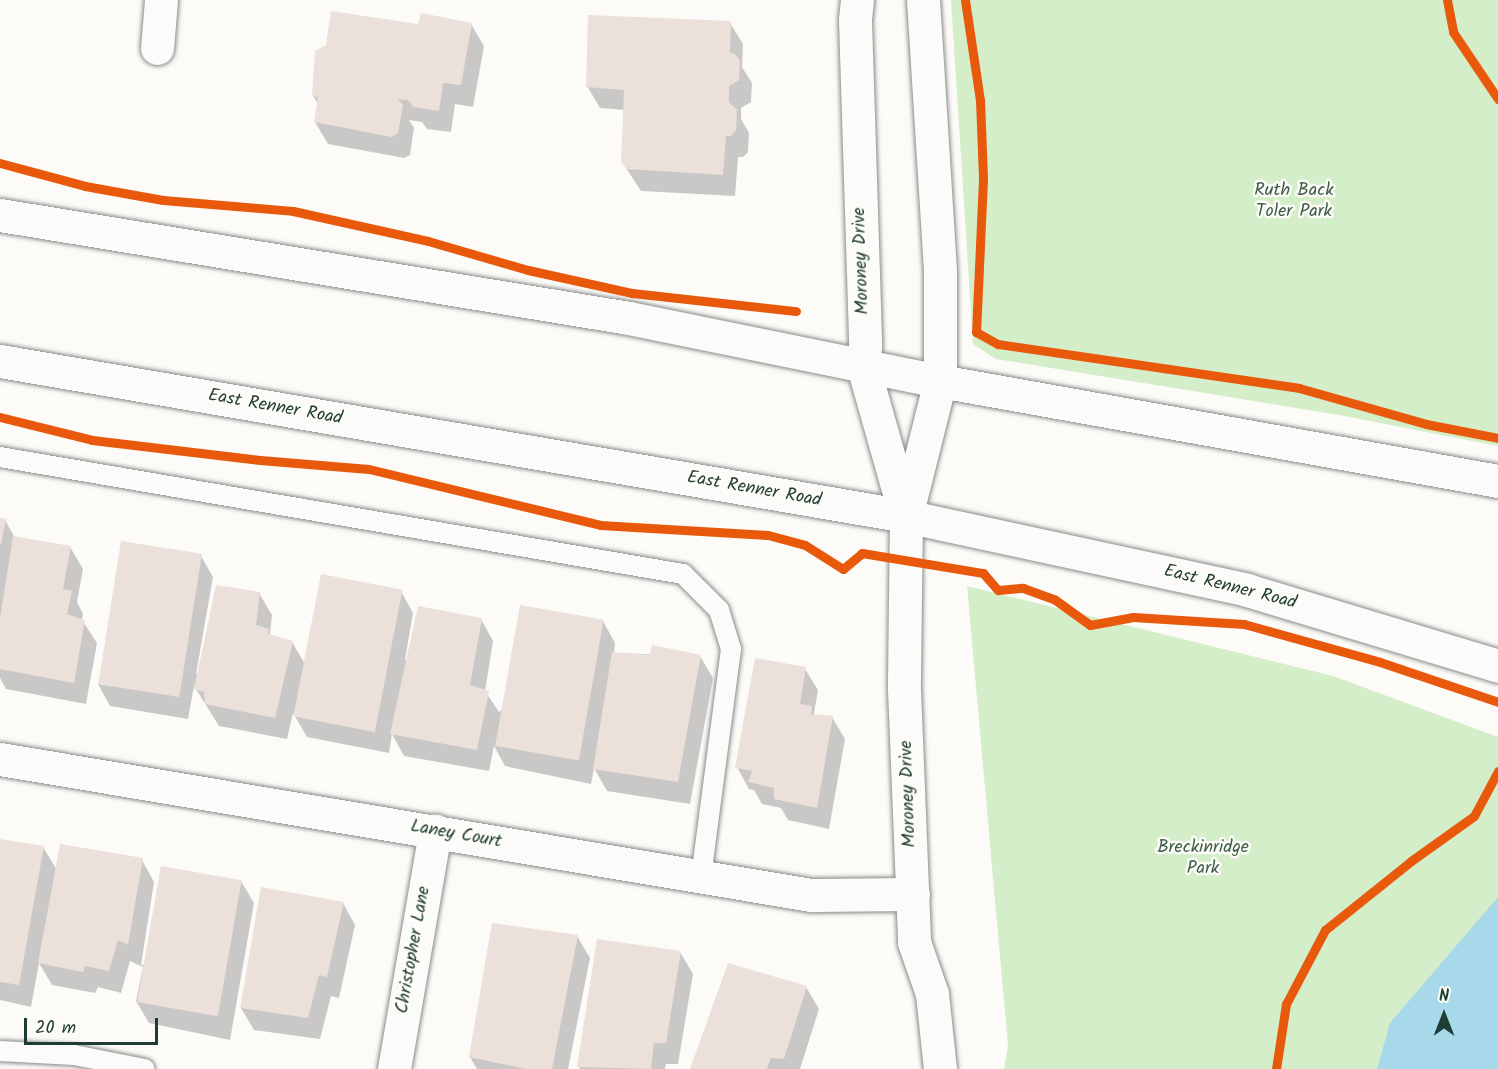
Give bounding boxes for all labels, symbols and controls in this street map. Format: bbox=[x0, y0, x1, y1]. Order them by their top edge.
park label: Ruth Back Toler Park bbox=[1254, 181, 1334, 224]
street label: Moroney Drive bbox=[849, 207, 875, 315]
street label: East Renner Road bbox=[206, 386, 344, 430]
street label: East Renner Road bbox=[685, 468, 823, 512]
street label: East Renner Road bbox=[1161, 561, 1299, 615]
street label: Moroney Drive bbox=[896, 740, 922, 848]
street label: Laney Court bbox=[409, 816, 503, 854]
park label: Breckinridge Park bbox=[1157, 838, 1249, 880]
street label: Christopher Lane bbox=[392, 885, 436, 1015]
text: N bbox=[1439, 984, 1449, 1009]
north arrow bbox=[1414, 985, 1474, 1045]
scale bar bbox=[27, 1006, 160, 1044]
text: 20 m bbox=[35, 1014, 76, 1043]

